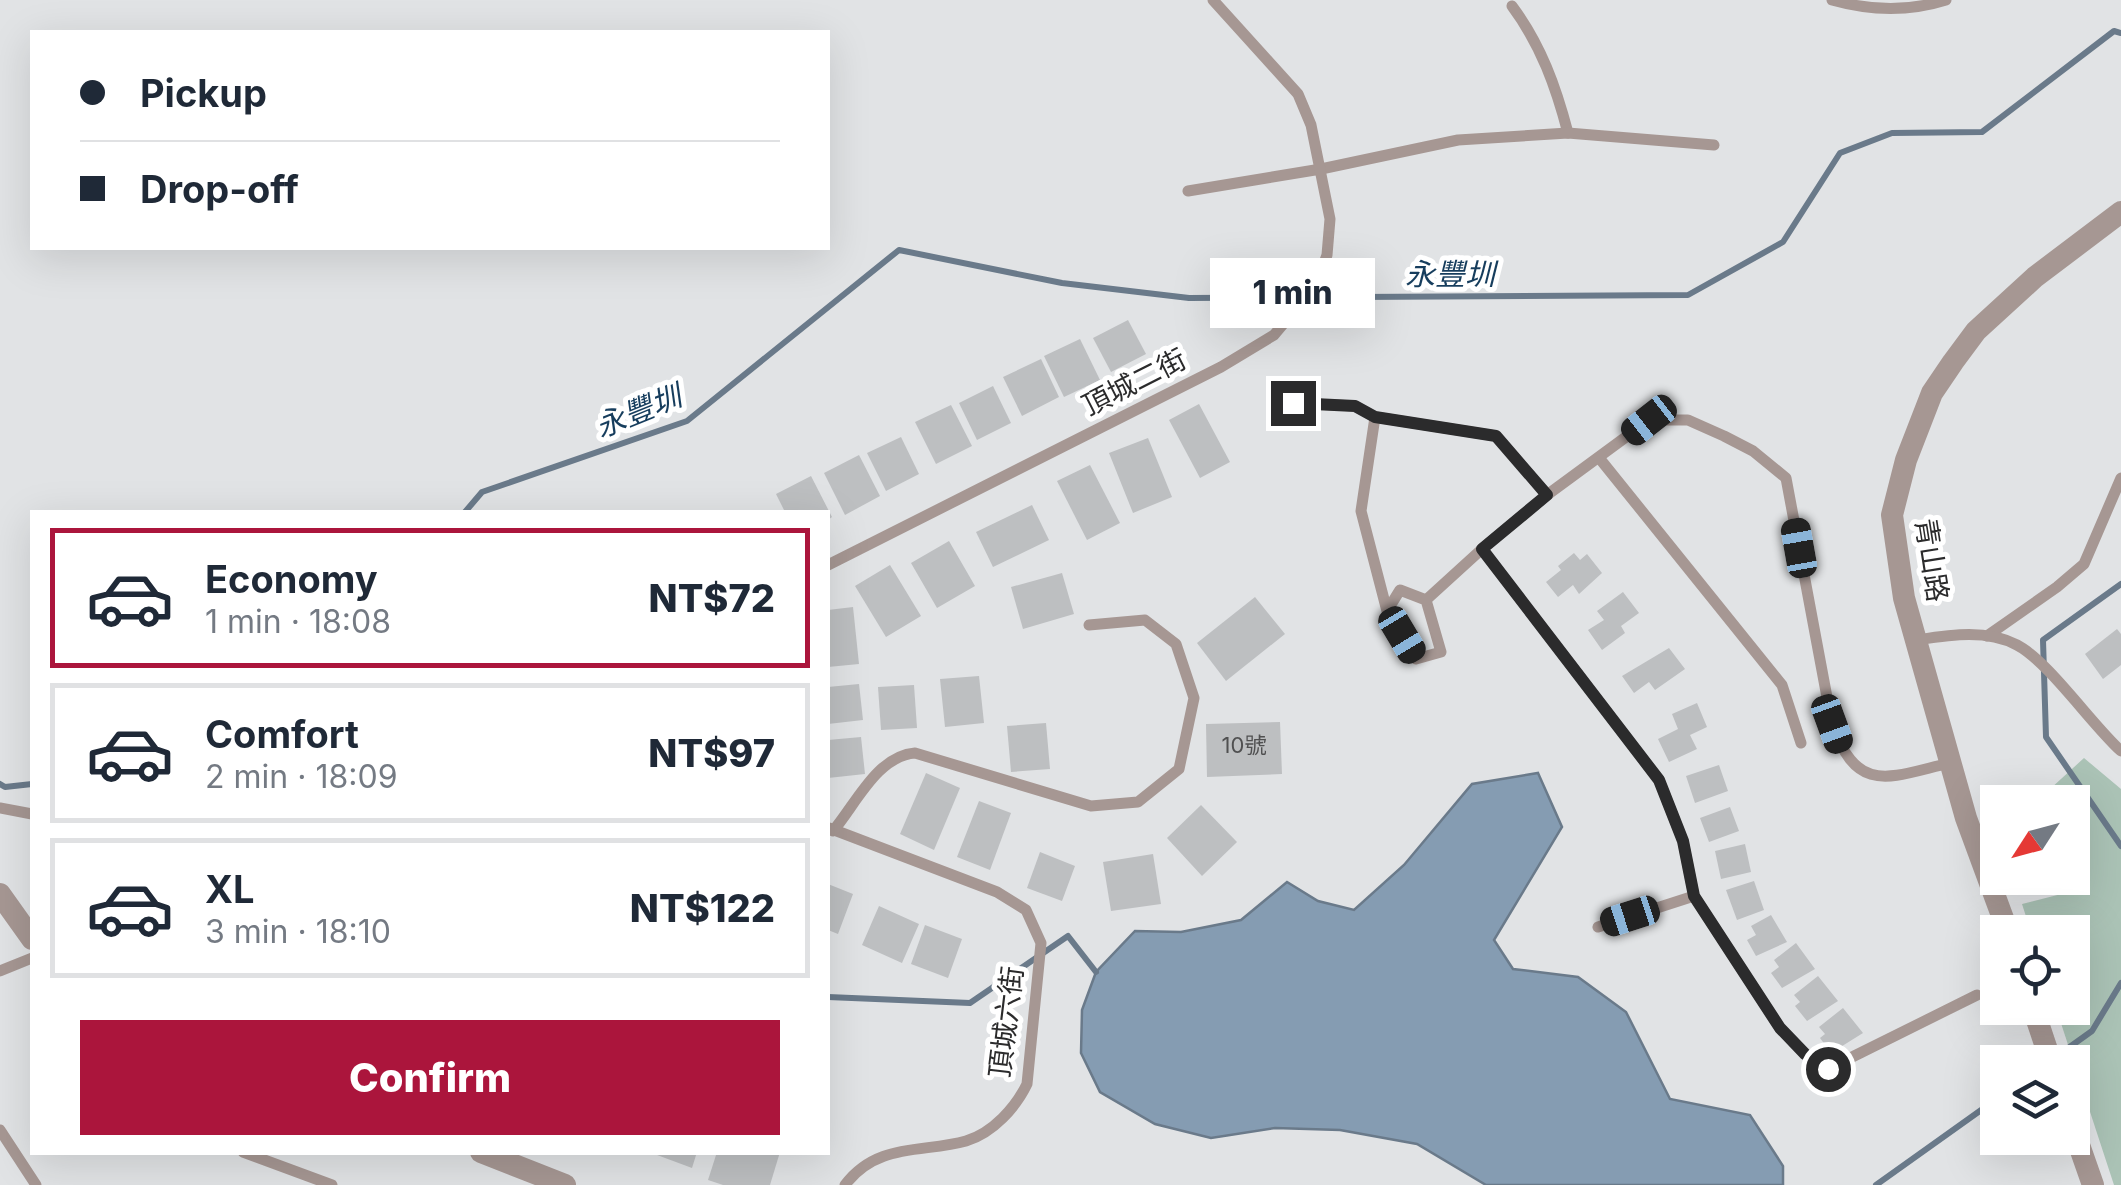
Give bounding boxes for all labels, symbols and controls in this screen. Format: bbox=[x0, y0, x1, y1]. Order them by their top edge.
text: Pickup bbox=[140, 70, 267, 116]
text: Drop-off bbox=[140, 166, 299, 212]
water label: 永豐圳 bbox=[1405, 256, 1499, 292]
callout: 1 min bbox=[1210, 258, 1376, 328]
text: 1 min bbox=[1252, 273, 1333, 312]
street label: 頂城二街 bbox=[1076, 341, 1192, 423]
water label: 永豐圳 bbox=[590, 376, 690, 445]
route end bbox=[1271, 381, 1316, 426]
car bbox=[1616, 390, 1682, 450]
car bbox=[1779, 516, 1819, 580]
street label: 青山路 bbox=[1909, 516, 1955, 604]
icon: car bbox=[85, 553, 175, 643]
text: Economy bbox=[205, 556, 378, 602]
text: NT$72 bbox=[649, 575, 775, 621]
text: 1 min · 18:08 bbox=[205, 602, 391, 641]
car bbox=[1374, 602, 1430, 668]
car bbox=[1808, 691, 1856, 757]
icon: car bbox=[85, 708, 175, 798]
text: Comfort bbox=[205, 711, 359, 757]
text: NT$97 bbox=[648, 730, 775, 776]
house number: 10號 bbox=[1222, 732, 1266, 758]
text: 2 min · 18:09 bbox=[205, 757, 397, 796]
north arrow bbox=[1980, 785, 2090, 895]
map controls bbox=[1980, 785, 2090, 1155]
icon: car bbox=[85, 863, 175, 953]
text: XL bbox=[205, 866, 255, 912]
text: NT$122 bbox=[630, 885, 775, 931]
car bbox=[1597, 892, 1663, 940]
text: 3 min · 18:10 bbox=[205, 912, 391, 951]
button: locate bbox=[1980, 915, 2090, 1025]
street label: 頂城六街 bbox=[982, 964, 1030, 1080]
button: Confirm bbox=[80, 1020, 780, 1135]
button: layers bbox=[1980, 1045, 2090, 1155]
route start bbox=[1806, 1047, 1851, 1092]

